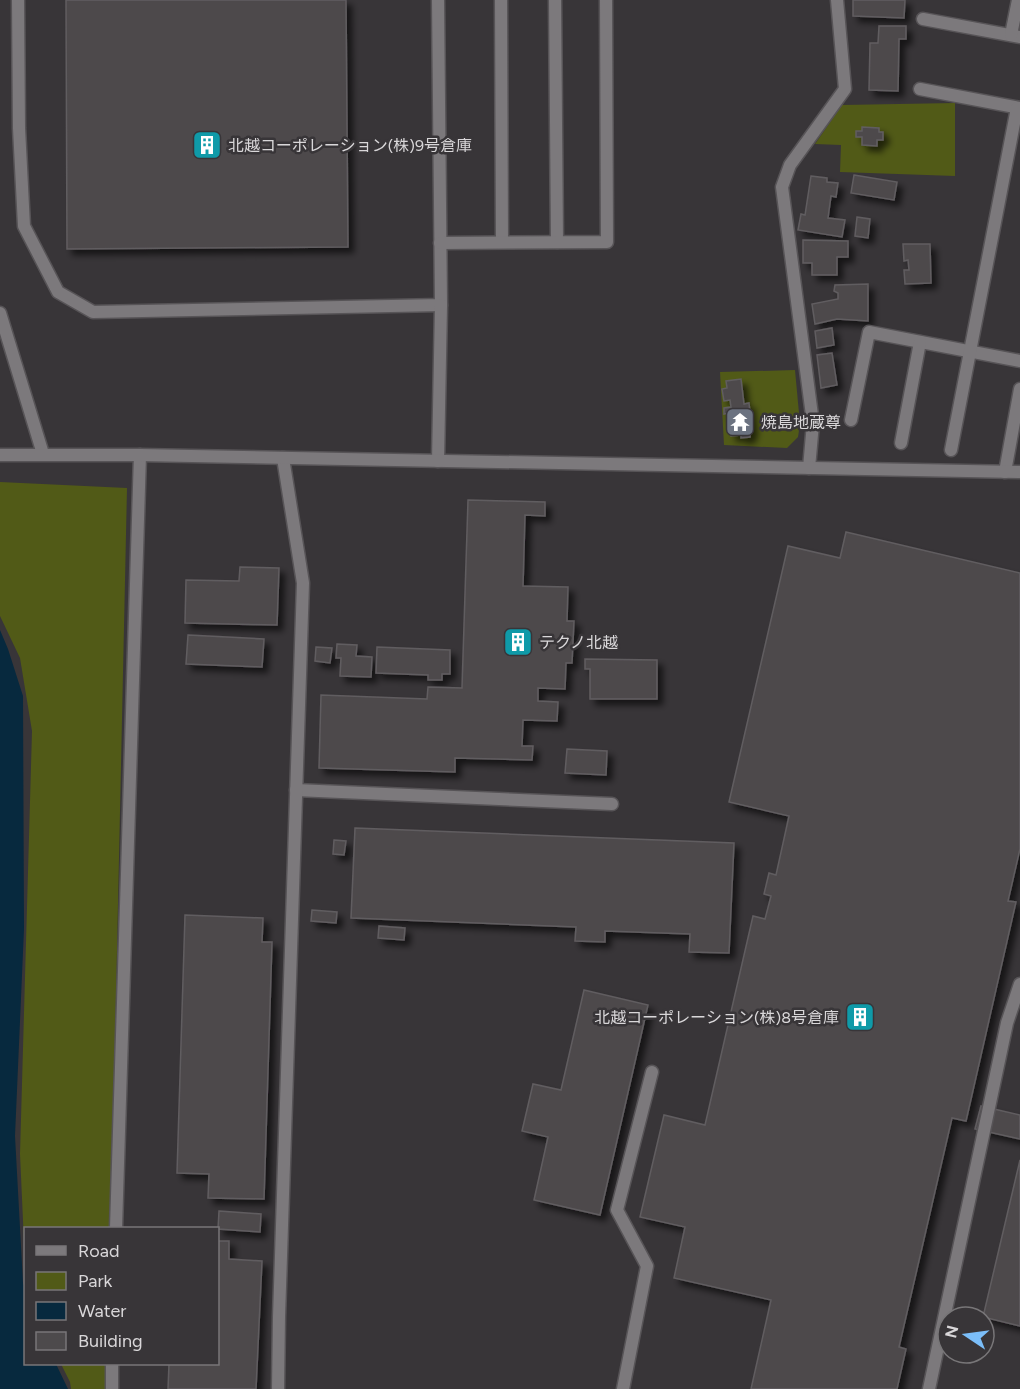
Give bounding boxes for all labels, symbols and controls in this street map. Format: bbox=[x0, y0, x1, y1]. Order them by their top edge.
building icon: 北越コーポレーション(株)9号倉庫 bbox=[191, 129, 223, 161]
place label: 北越コーポレーション(株)9号倉庫 bbox=[228, 136, 472, 155]
temple icon: 焼島地蔵尊 bbox=[724, 406, 756, 438]
place label: 焼島地蔵尊 bbox=[761, 413, 841, 432]
building icon: テクノ北越 bbox=[502, 626, 534, 658]
place label: テクノ北越 bbox=[539, 633, 618, 652]
building icon: 北越コーポレーション(株)8号倉庫 bbox=[844, 1001, 876, 1033]
place label: 北越コーポレーション(株)8号倉庫 bbox=[594, 1008, 839, 1027]
legend bbox=[24, 1227, 219, 1365]
text: Road bbox=[78, 1240, 119, 1262]
text: Park bbox=[78, 1270, 113, 1292]
text: Water bbox=[78, 1300, 126, 1322]
north arrow bbox=[936, 1305, 996, 1365]
text: N bbox=[941, 1324, 963, 1340]
text: Building bbox=[78, 1330, 143, 1352]

